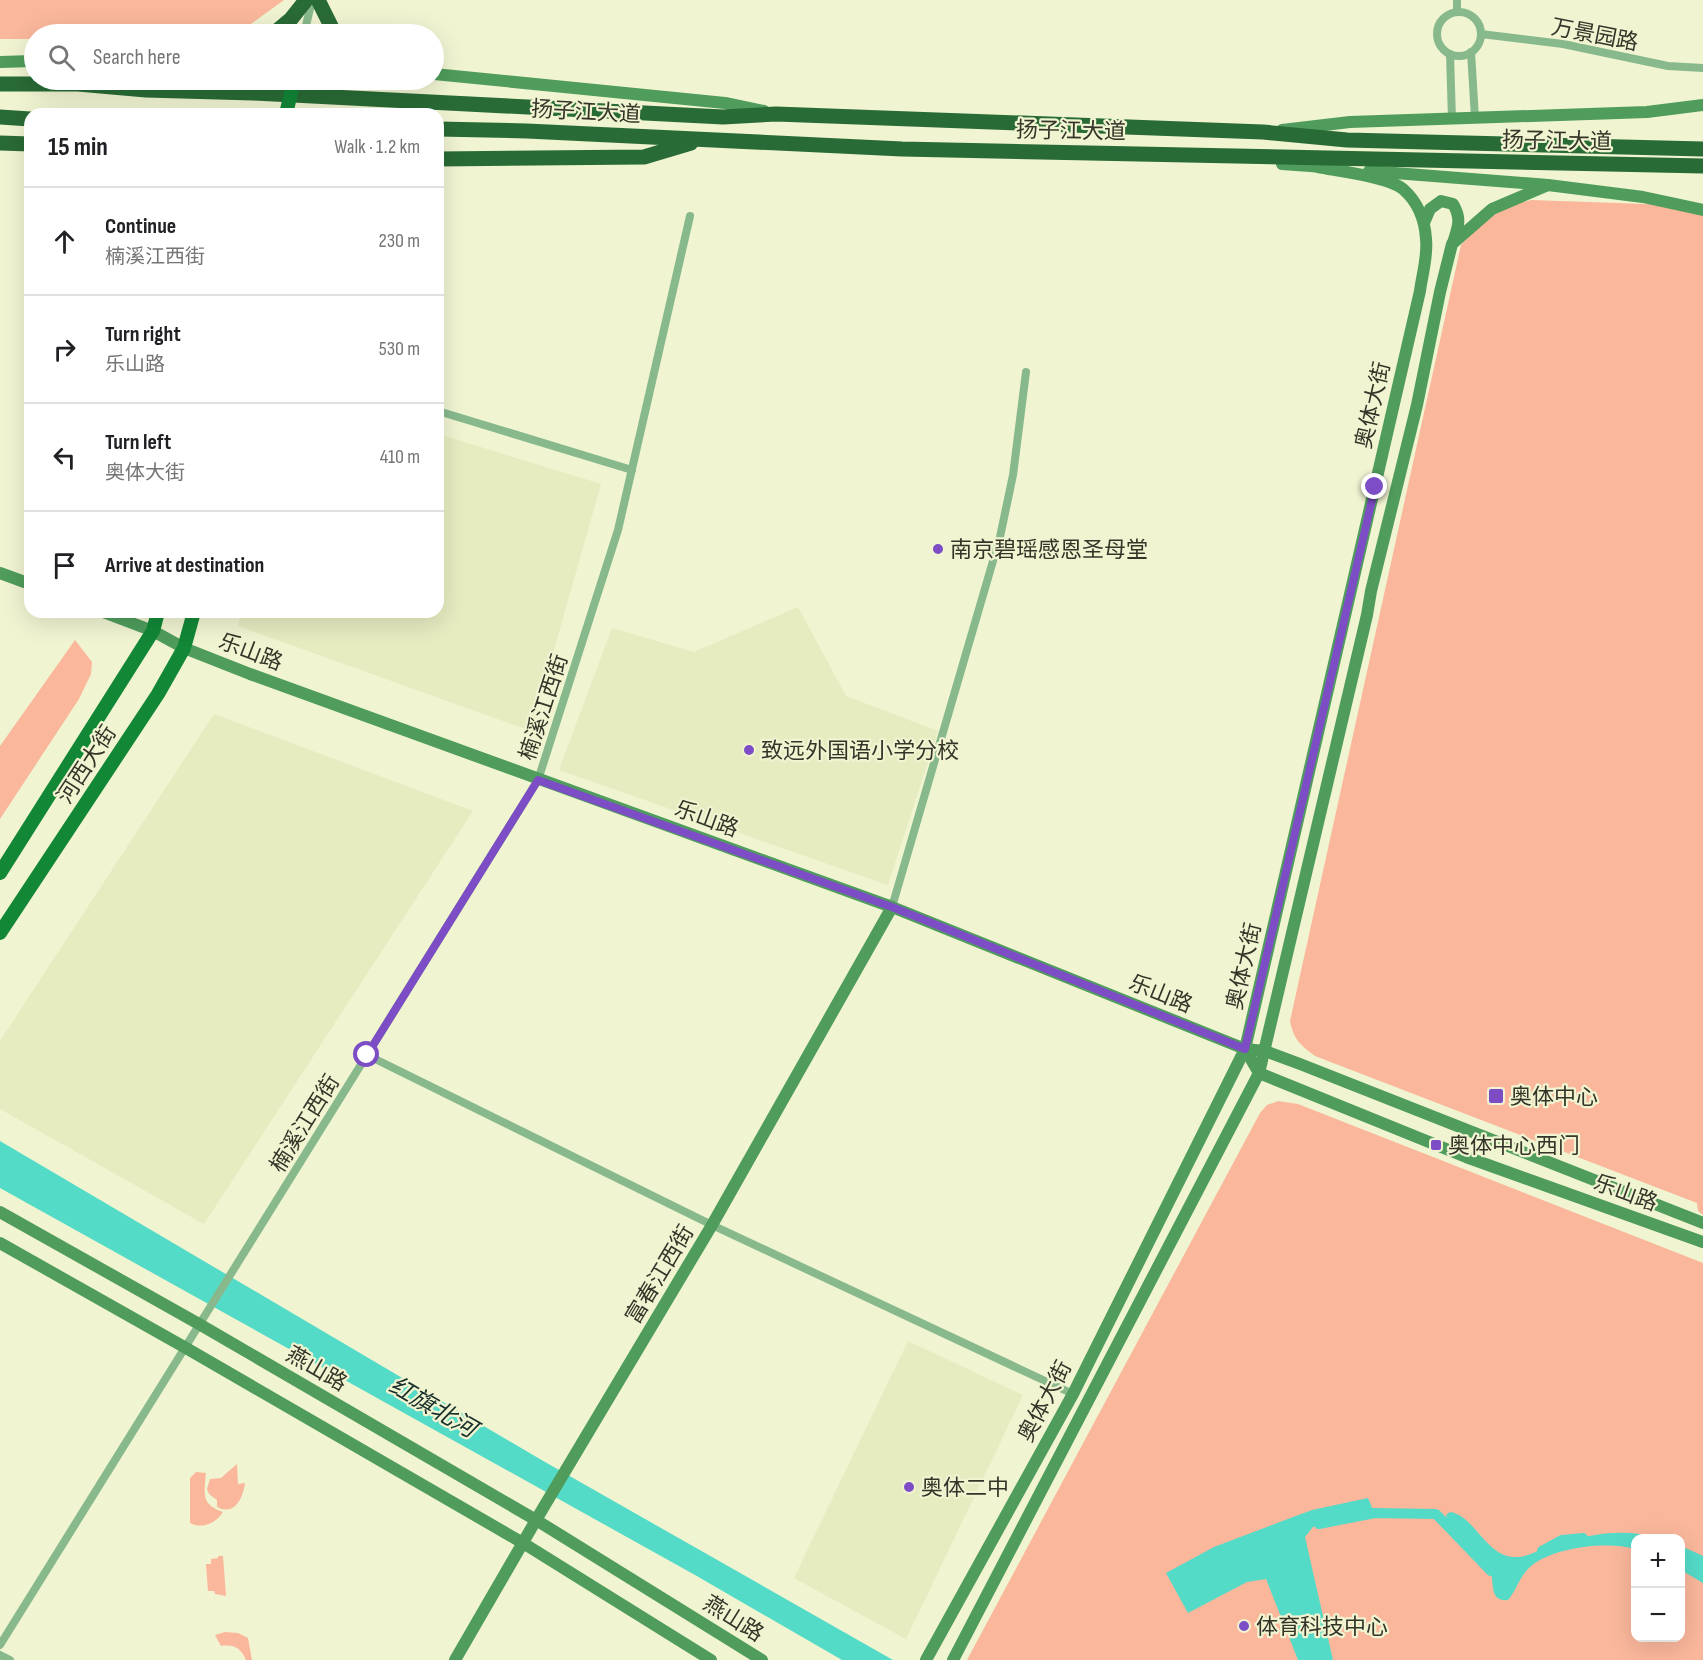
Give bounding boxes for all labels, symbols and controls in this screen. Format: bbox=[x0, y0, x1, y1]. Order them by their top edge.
street label: 万景园路 bbox=[1549, 14, 1640, 57]
search box bbox=[24, 24, 444, 90]
icon: search bbox=[45, 41, 78, 74]
text: Search here bbox=[93, 44, 180, 71]
street label: 扬子江大道 bbox=[530, 96, 642, 129]
street label: 扬子江大道 bbox=[1016, 117, 1126, 146]
street label: 扬子江大道 bbox=[1502, 127, 1612, 156]
text: 15 min bbox=[48, 132, 108, 163]
text: Walk · 1.2 km bbox=[334, 135, 420, 159]
text: Continue bbox=[105, 213, 176, 240]
icon: ahead bbox=[48, 225, 81, 258]
text: 230 m bbox=[378, 229, 420, 253]
text: 楠溪江西街 bbox=[105, 245, 205, 269]
text: Turn right bbox=[105, 321, 181, 348]
icon: right bbox=[48, 333, 81, 366]
text: 530 m bbox=[379, 337, 420, 361]
text: 乐山路 bbox=[105, 353, 165, 377]
street label: 奥体大街 bbox=[1350, 359, 1397, 451]
text: Turn left bbox=[105, 429, 171, 456]
icon: left bbox=[48, 441, 81, 474]
text: 410 m bbox=[380, 445, 420, 469]
text: 奥体大街 bbox=[105, 461, 185, 485]
route end bbox=[1361, 473, 1387, 499]
place label: 南京碧瑶感恩圣母堂 bbox=[950, 537, 1148, 564]
marker: 南京碧瑶感恩圣母堂 bbox=[931, 542, 945, 556]
icon: arrive bbox=[48, 549, 81, 582]
text: Arrive at destination bbox=[105, 552, 264, 579]
street label: 乐山路 bbox=[215, 628, 286, 677]
street label: 楠溪江西街 bbox=[515, 651, 574, 764]
street label: 河西大街 bbox=[52, 721, 123, 809]
place label: 致远外国语小学分校 bbox=[761, 738, 959, 765]
marker: 致远外国语小学分校 bbox=[742, 743, 756, 757]
street label: 乐山路 bbox=[671, 795, 742, 843]
street label: 奥体大街 bbox=[1221, 920, 1268, 1012]
street label: 乐山路 bbox=[1125, 970, 1196, 1019]
route start bbox=[353, 1041, 379, 1067]
street label: 楠溪江西街 bbox=[265, 1070, 346, 1178]
place label: 奥体中心 bbox=[1510, 1084, 1598, 1111]
marker: 奥体中心 bbox=[1487, 1087, 1505, 1105]
place label: 奥体中心西门 bbox=[1448, 1133, 1580, 1160]
marker: 奥体中心西门 bbox=[1429, 1138, 1443, 1152]
street label: 乐山路 bbox=[1590, 1169, 1661, 1217]
street label: 富春江西街 bbox=[620, 1221, 700, 1329]
street label: 燕山路 bbox=[281, 1341, 352, 1397]
street label: 奥体大街 bbox=[1013, 1357, 1078, 1447]
water label: 红旗北河 bbox=[384, 1371, 485, 1446]
place label: 奥体二中 bbox=[921, 1475, 1009, 1502]
marker: 奥体二中 bbox=[902, 1480, 916, 1494]
map controls bbox=[1631, 1534, 1685, 1642]
button: + bbox=[1631, 1534, 1685, 1588]
button: − bbox=[1631, 1588, 1685, 1642]
street label: 燕山路 bbox=[698, 1590, 768, 1648]
place label: 体育科技中心 bbox=[1256, 1614, 1388, 1641]
marker: 体育科技中心 bbox=[1237, 1619, 1251, 1633]

